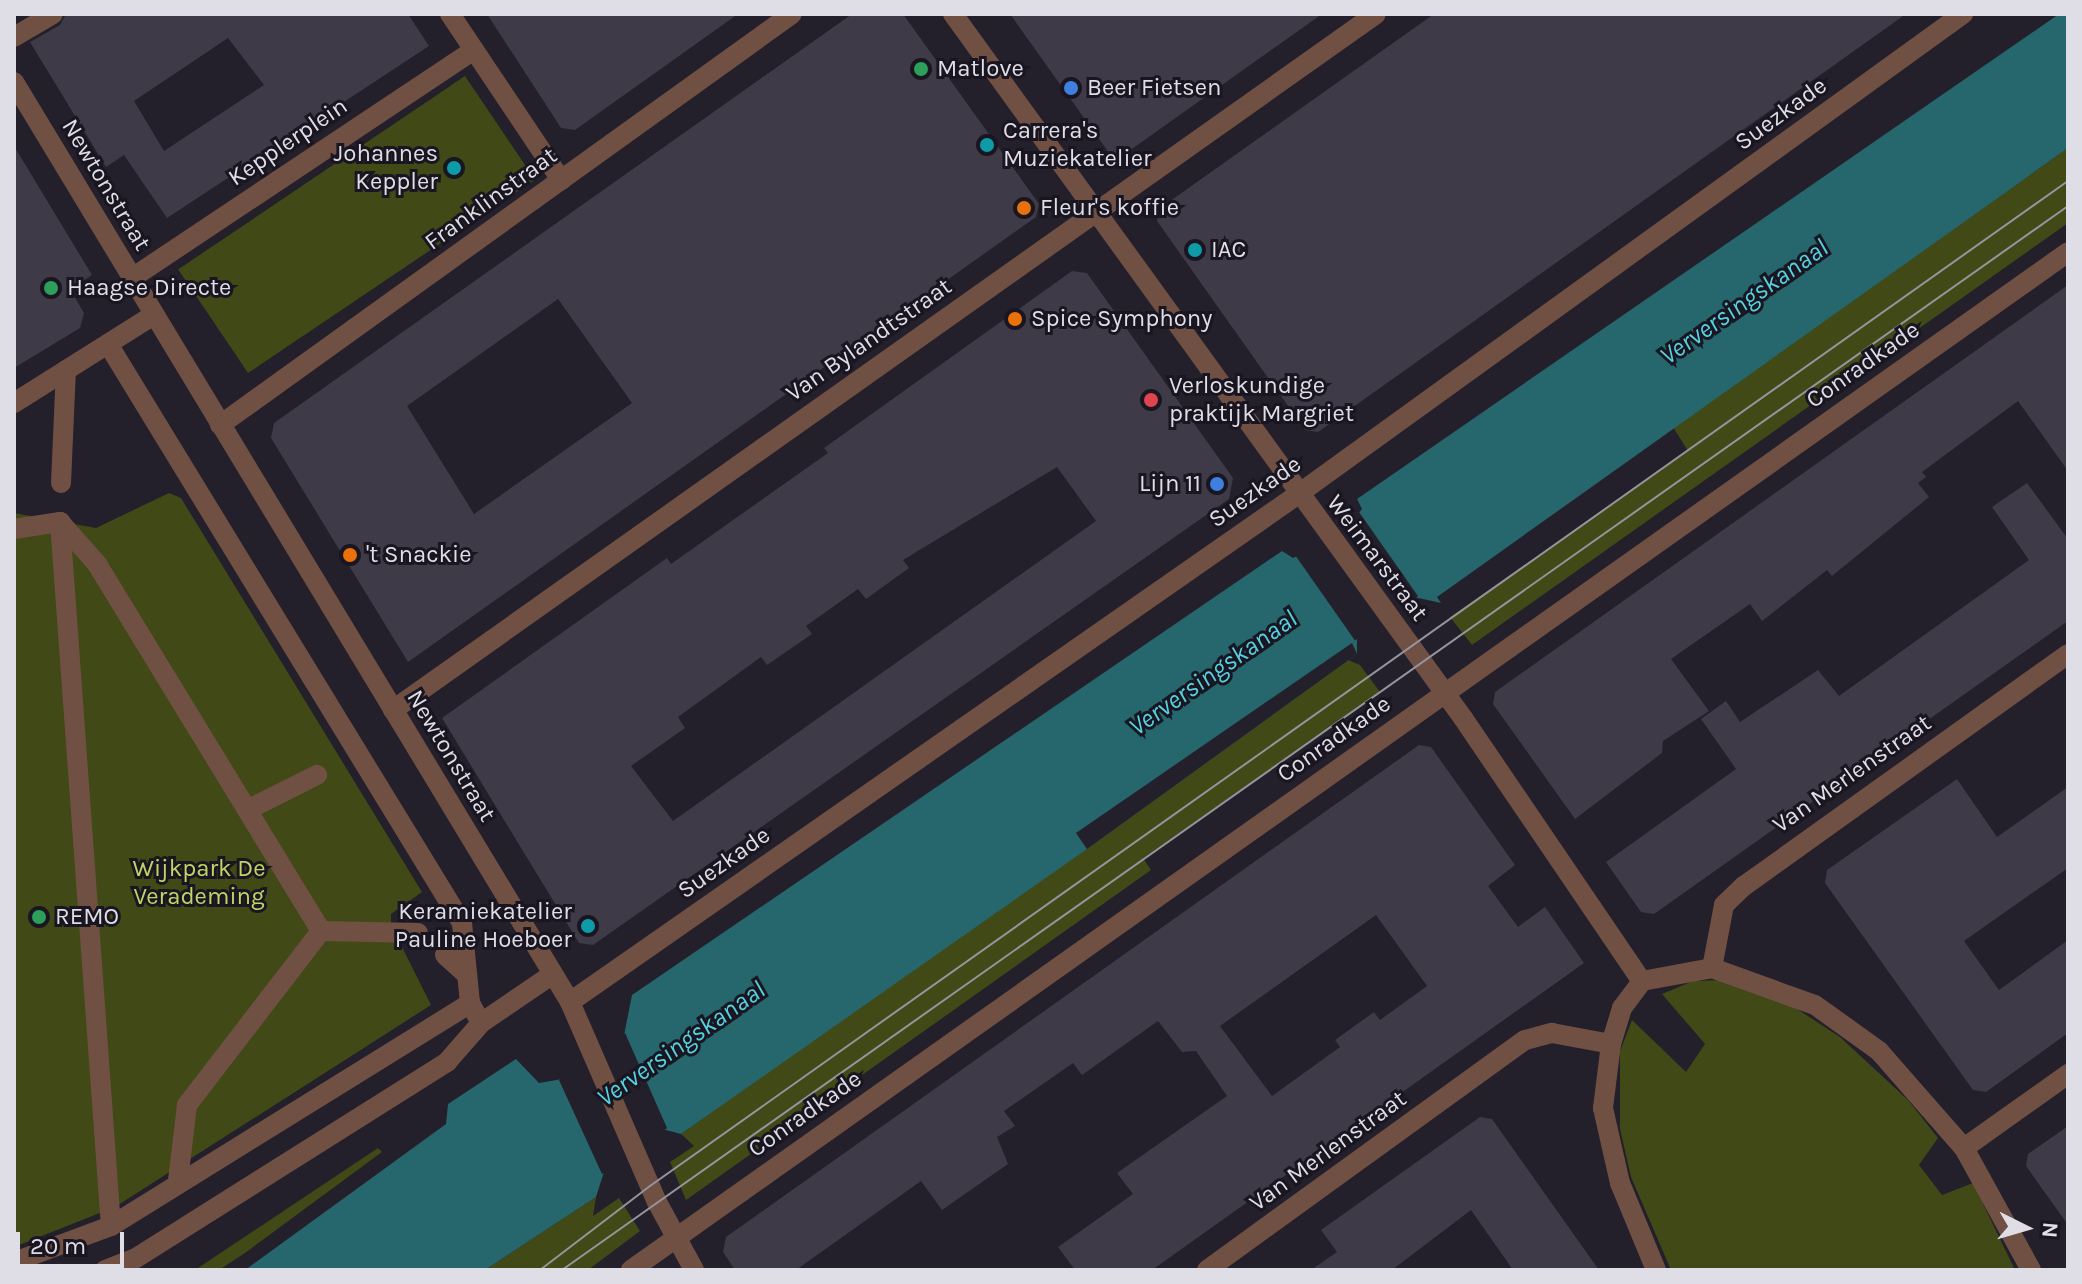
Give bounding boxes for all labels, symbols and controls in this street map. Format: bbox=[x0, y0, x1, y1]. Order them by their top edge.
place label: Matlove bbox=[937, 55, 1024, 83]
marker: Matlove bbox=[912, 60, 930, 78]
street label: Suezkade bbox=[1730, 71, 1832, 157]
place label: Beer Fietsen bbox=[1087, 74, 1221, 102]
marker: Beer Fietsen bbox=[1062, 79, 1080, 97]
street label: Kepplerplein bbox=[223, 92, 353, 192]
street label: Newtonstraat bbox=[55, 114, 157, 256]
place label: Carrera's Muziekatelier bbox=[1003, 117, 1152, 173]
marker: Carrera's Muziekatelier bbox=[978, 136, 996, 154]
place label: Johannes Keppler bbox=[334, 140, 438, 196]
street label: Franklinstraat bbox=[419, 141, 563, 257]
marker: Johannes Keppler bbox=[445, 159, 463, 177]
place label: Fleur's koffie bbox=[1040, 194, 1179, 222]
marker: Fleur's koffie bbox=[1015, 199, 1033, 217]
water label: Verversingskanaal bbox=[1654, 232, 1834, 372]
place label: IAC bbox=[1211, 236, 1246, 264]
marker: IAC bbox=[1186, 241, 1204, 259]
street label: Van Bylandtstraat bbox=[781, 272, 957, 408]
place label: Haagse Directe bbox=[67, 274, 231, 302]
marker: Haagse Directe bbox=[42, 279, 60, 297]
place label: Spice Symphony bbox=[1031, 305, 1213, 333]
marker: Spice Symphony bbox=[1006, 310, 1024, 328]
street label: Conradkade bbox=[1801, 315, 1925, 415]
place label: Verloskundige praktijk Margriet bbox=[1169, 372, 1354, 428]
marker: Verloskundige praktijk Margriet bbox=[1140, 389, 1162, 411]
street label: Suezkade bbox=[1203, 450, 1307, 534]
place label: Lijn 11 bbox=[1139, 470, 1201, 498]
marker: Lijn 11 bbox=[1208, 475, 1226, 493]
street label: Weimarstraat bbox=[1320, 489, 1434, 627]
place label: 't Snackie bbox=[366, 541, 472, 569]
marker: 't Snackie bbox=[341, 546, 359, 564]
water label: Verversingskanaal bbox=[1123, 603, 1303, 743]
street label: Newtonstraat bbox=[400, 685, 502, 827]
street label: Conradkade bbox=[1272, 689, 1396, 789]
street label: Van Merlenstraat bbox=[1767, 709, 1937, 839]
street label: Suezkade bbox=[672, 821, 776, 905]
park label: Wijkpark De Verademing bbox=[133, 855, 265, 911]
place label: Keramiekatelier Pauline Hoeboer bbox=[395, 898, 572, 954]
place label: REMO bbox=[55, 903, 119, 931]
marker: REMO bbox=[30, 908, 48, 926]
marker: Keramiekatelier Pauline Hoeboer bbox=[579, 917, 597, 935]
water label: Verversingskanaal bbox=[591, 974, 771, 1114]
street label: Conradkade bbox=[743, 1064, 867, 1164]
street label: Van Merlenstraat bbox=[1244, 1084, 1412, 1218]
north arrow bbox=[1986, 1188, 2066, 1268]
scale bar bbox=[20, 1216, 128, 1266]
text: N bbox=[2036, 1221, 2064, 1239]
text: 20 m bbox=[30, 1232, 86, 1260]

